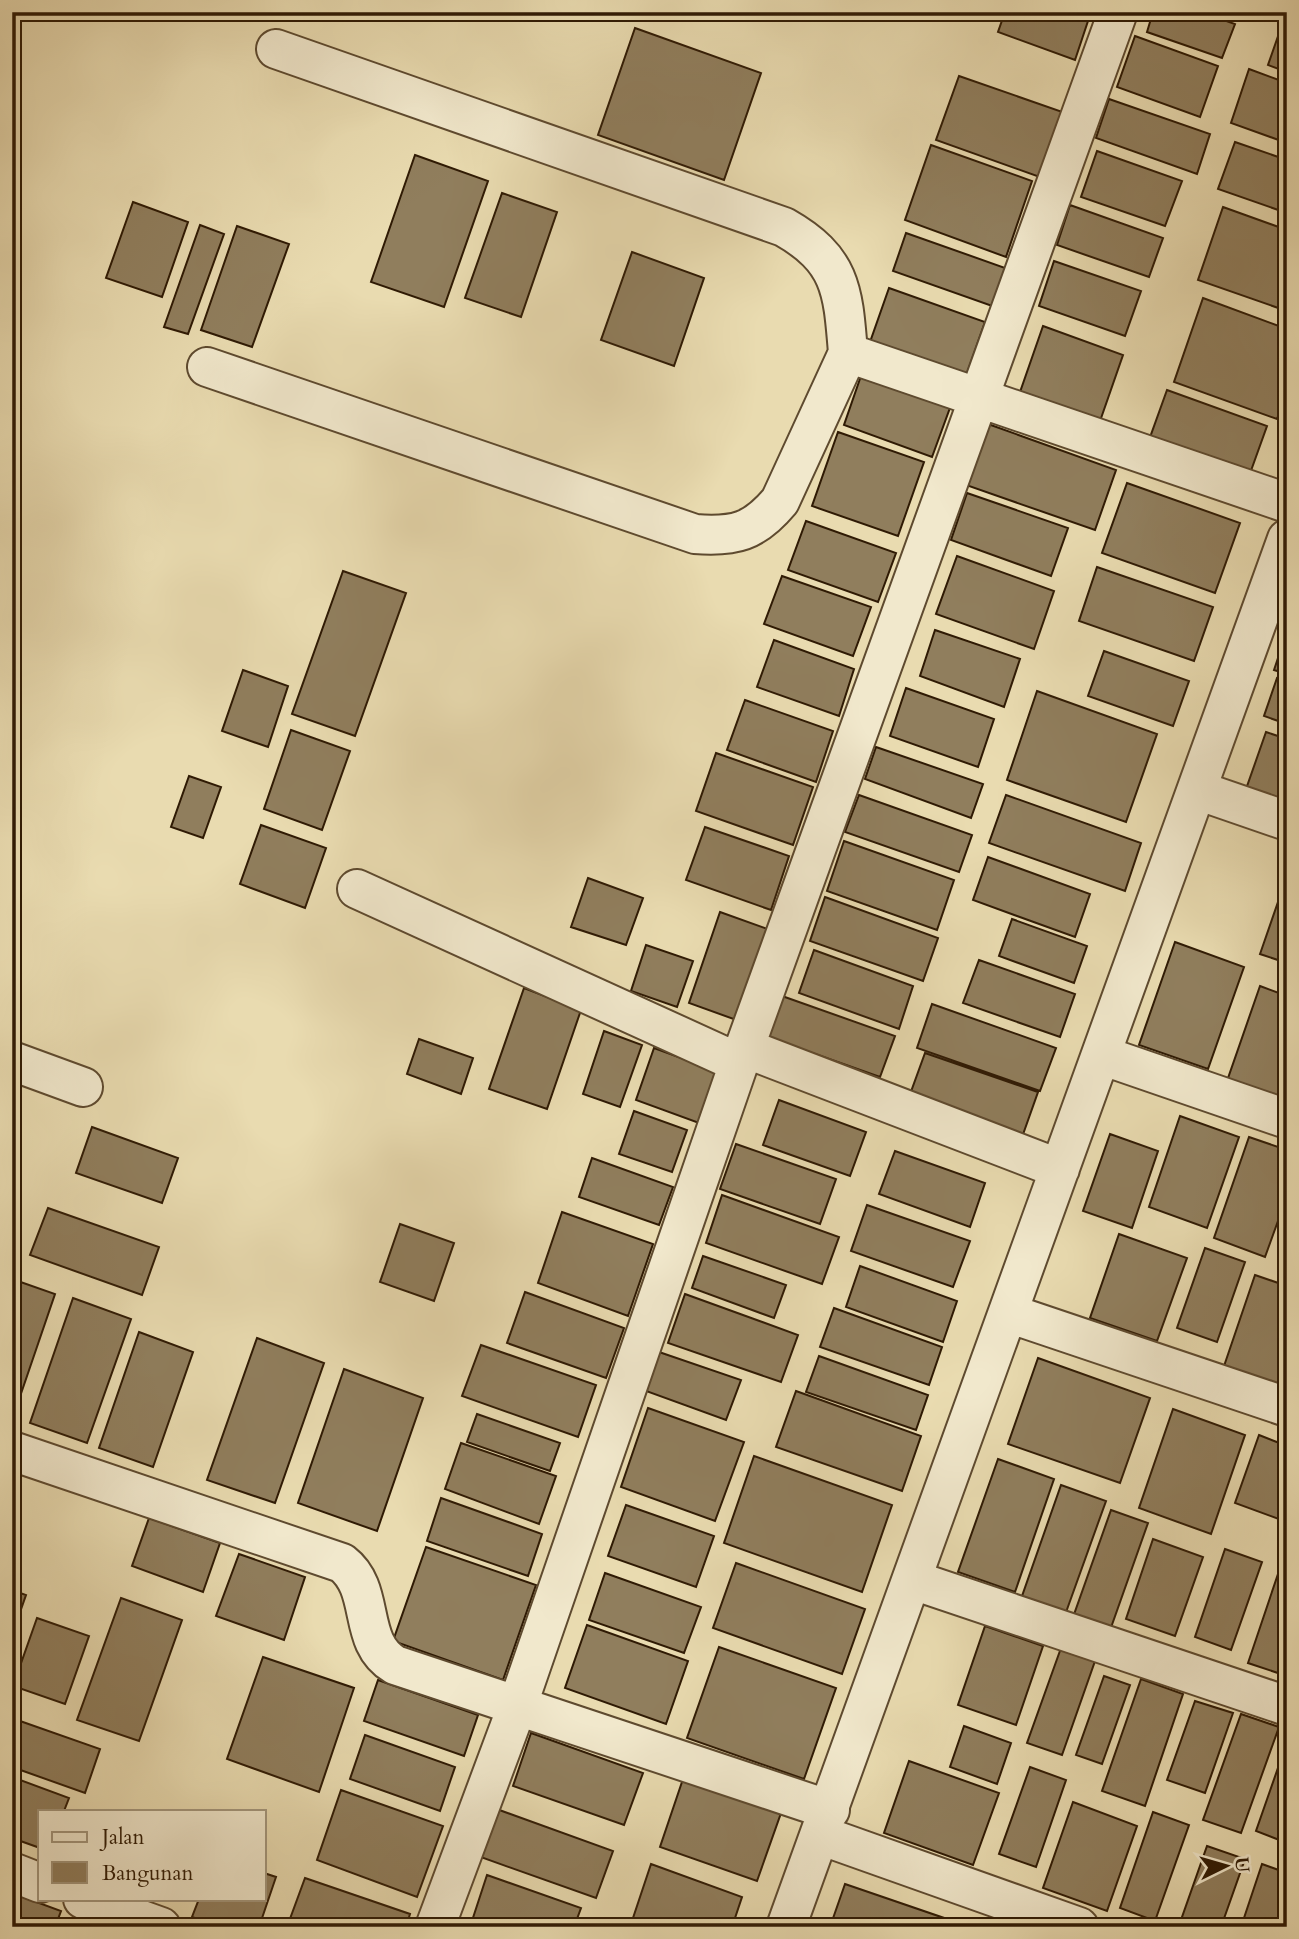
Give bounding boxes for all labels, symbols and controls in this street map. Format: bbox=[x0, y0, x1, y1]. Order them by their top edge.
legend bbox=[38, 1810, 266, 1900]
text: Jalan bbox=[99, 1823, 145, 1852]
north arrow bbox=[1190, 1830, 1260, 1900]
text: U bbox=[1228, 1856, 1256, 1874]
text: Bangunan bbox=[102, 1859, 194, 1888]

